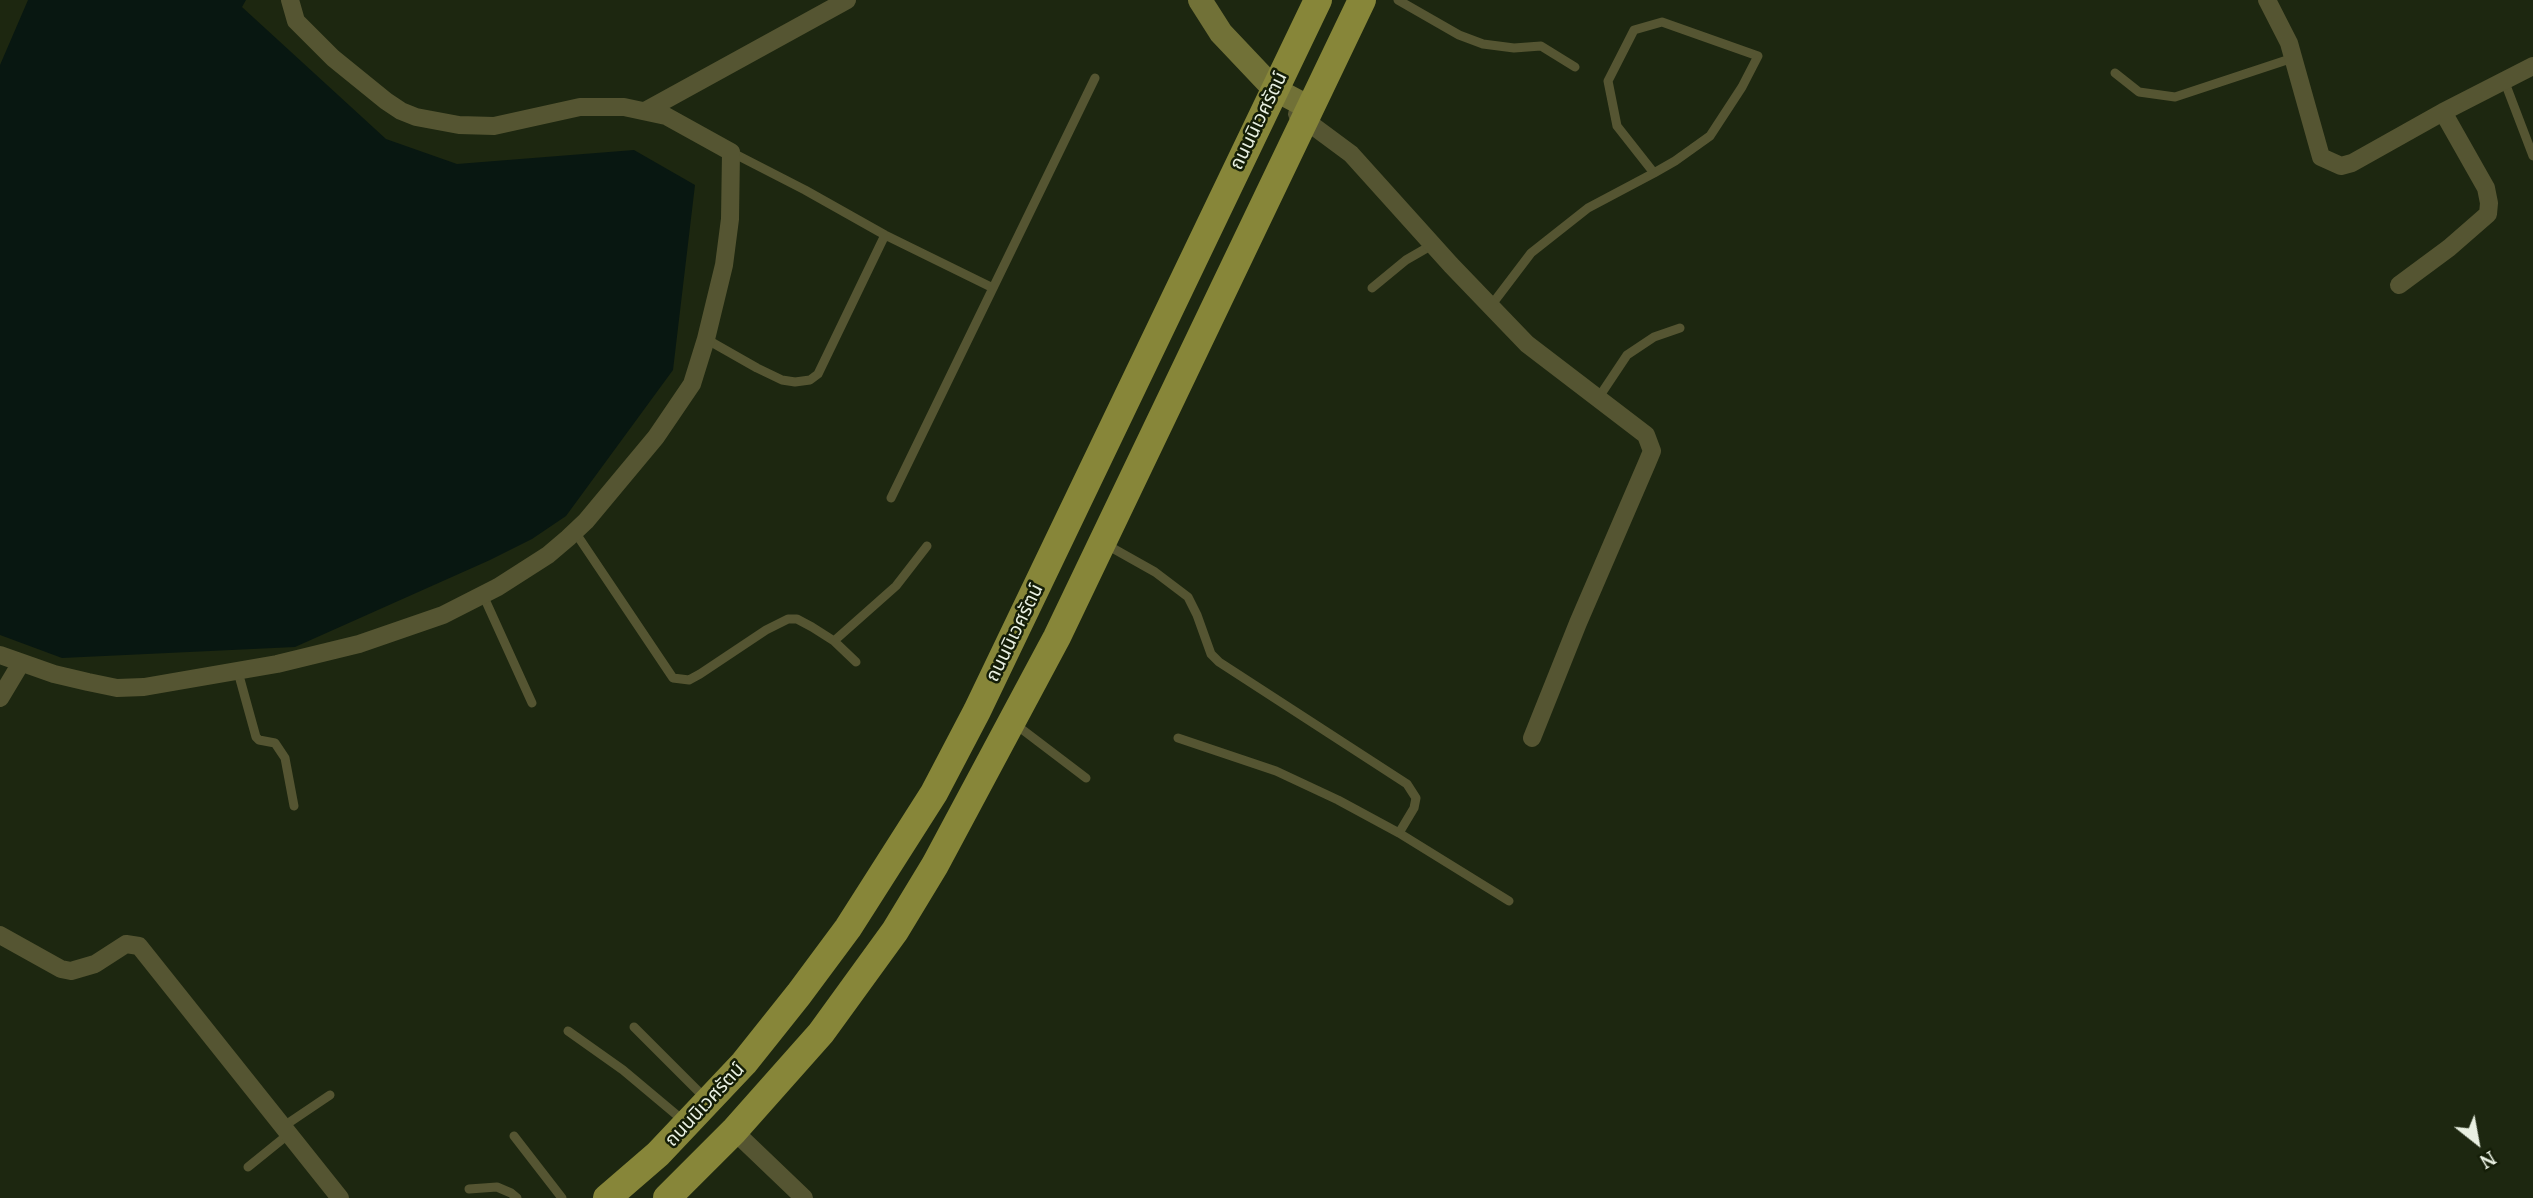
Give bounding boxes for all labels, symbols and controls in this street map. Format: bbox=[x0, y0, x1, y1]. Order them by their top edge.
street label: ถนนนิเวศรัตน์ bbox=[1226, 68, 1292, 174]
street label: ถนนนิเวศรัตน์ bbox=[982, 580, 1048, 686]
street label: ถนนนิเวศรัตน์ bbox=[660, 1058, 750, 1152]
north arrow bbox=[2442, 1107, 2512, 1177]
text: N bbox=[2475, 1146, 2501, 1175]

